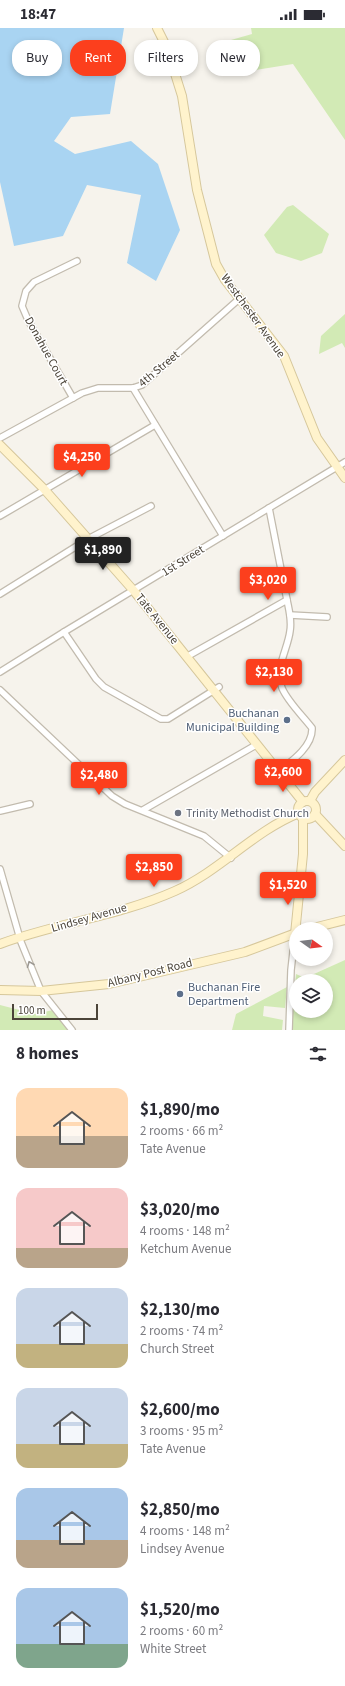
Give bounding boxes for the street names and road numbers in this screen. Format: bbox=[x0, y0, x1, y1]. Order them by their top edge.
street label: Westchester Avenue bbox=[217, 270, 289, 362]
street label: Donahue Court bbox=[20, 314, 72, 388]
street label: 4th Street bbox=[135, 347, 183, 391]
street label: 1st Street bbox=[158, 541, 208, 581]
street label: Tate Avenue bbox=[131, 590, 183, 648]
street label: Lindsey Avenue bbox=[49, 899, 129, 937]
street label: Albany Post Road bbox=[106, 954, 194, 992]

